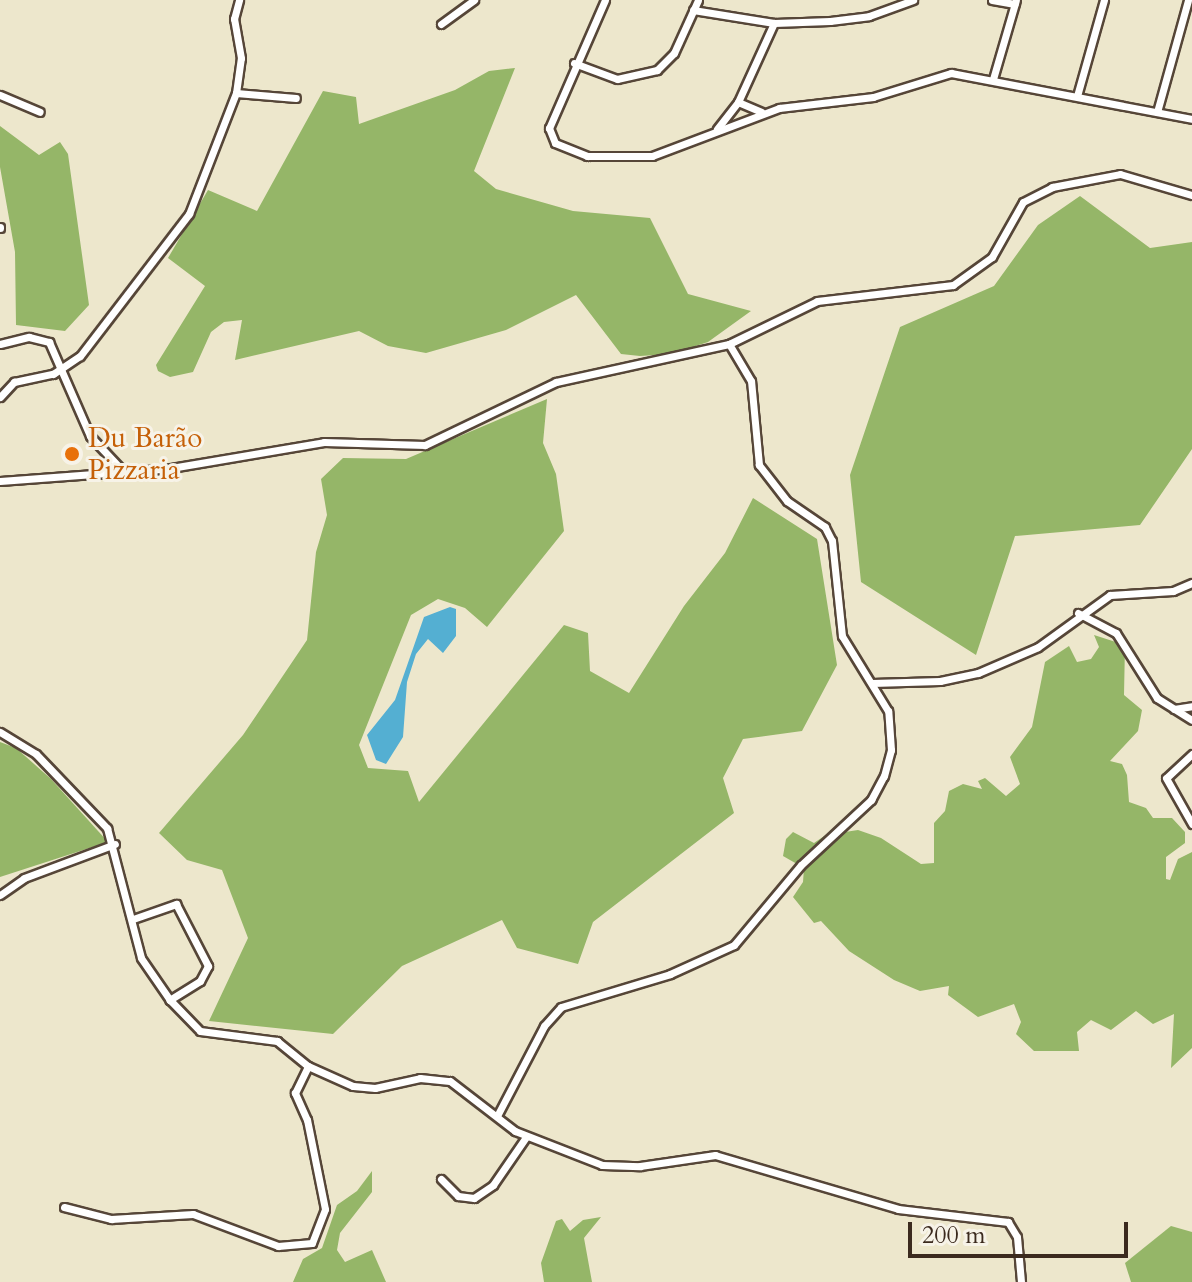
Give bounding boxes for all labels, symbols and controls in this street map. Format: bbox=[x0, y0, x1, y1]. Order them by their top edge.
place label: Du Barão Pizzaria bbox=[88, 421, 202, 487]
marker: Du Barão Pizzaria bbox=[63, 445, 81, 463]
scale bar bbox=[912, 1206, 1132, 1256]
text: 200 m bbox=[922, 1219, 986, 1252]

